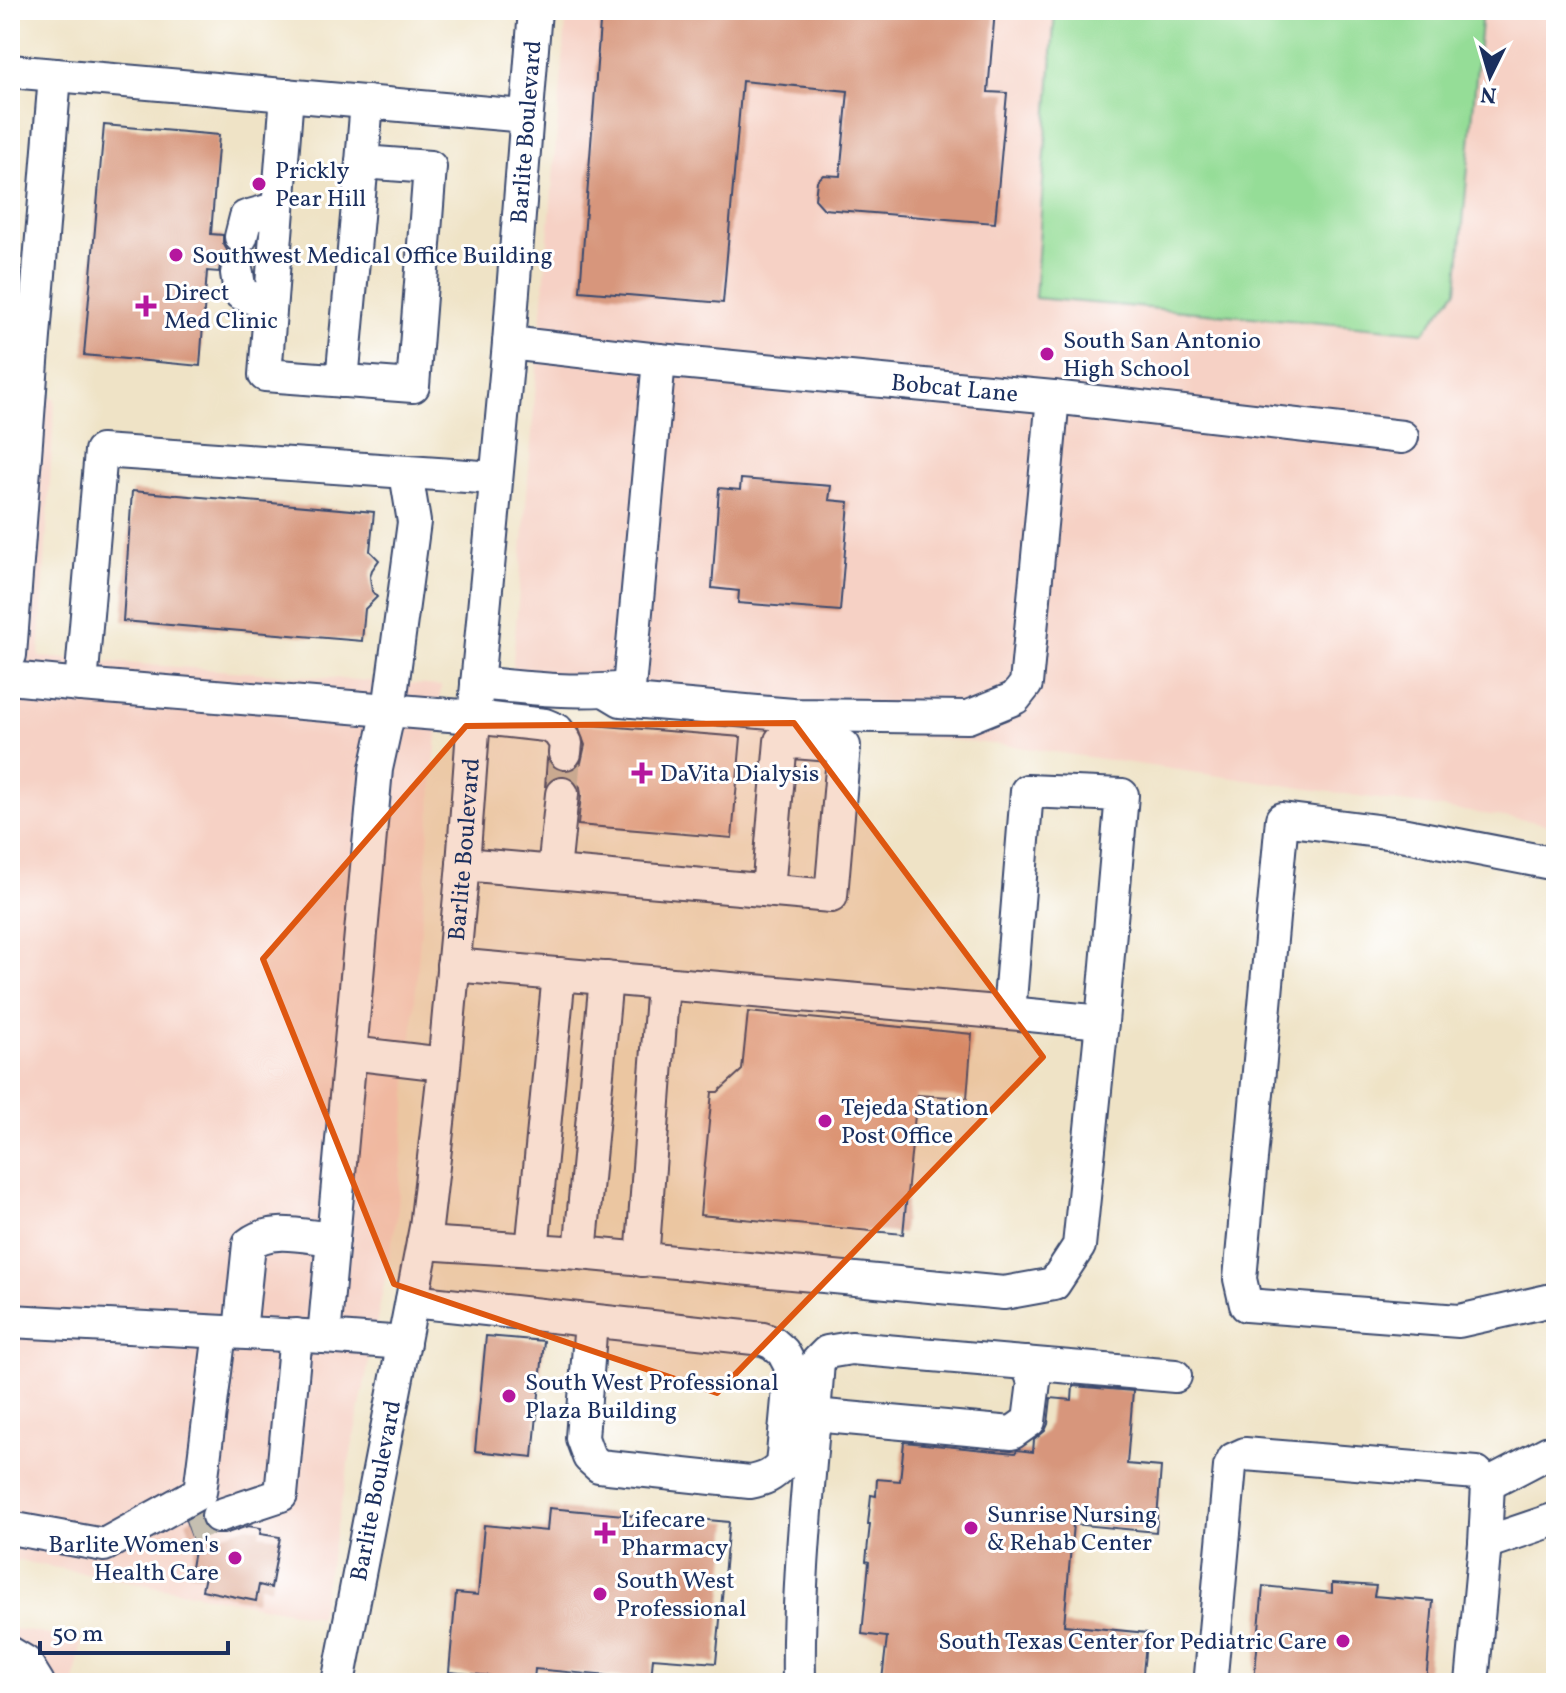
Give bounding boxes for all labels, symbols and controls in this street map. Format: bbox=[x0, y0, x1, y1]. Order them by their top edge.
north arrow bbox=[1450, 36, 1530, 116]
street label: Barlite Boulevard bbox=[503, 39, 552, 225]
text: N bbox=[1479, 77, 1498, 110]
place label: Prickly Pear Hill bbox=[275, 155, 366, 217]
marker: Prickly Pear Hill bbox=[250, 175, 268, 193]
place label: Southwest Medical Office Building bbox=[192, 240, 553, 274]
marker: Southwest Medical Office Building bbox=[167, 246, 185, 264]
place label: Direct Med Clinic bbox=[164, 277, 278, 339]
marker: Direct Med Clinic bbox=[135, 295, 157, 317]
place label: South San Antonio High School bbox=[1063, 325, 1261, 387]
marker: South San Antonio High School bbox=[1038, 345, 1056, 363]
street label: Bobcat Lane bbox=[890, 367, 1020, 413]
street label: Barlite Boulevard bbox=[441, 757, 490, 943]
place label: DaVita Dialysis bbox=[660, 758, 819, 792]
marker: DaVita Dialysis bbox=[631, 762, 653, 784]
place label: Tejeda Station Post Office bbox=[841, 1092, 989, 1154]
marker: Tejeda Station Post Office bbox=[816, 1112, 834, 1130]
place label: South West Professional Plaza Building bbox=[525, 1367, 779, 1429]
marker: South West Professional Plaza Building bbox=[500, 1387, 518, 1405]
street label: Barlite Boulevard bbox=[343, 1398, 411, 1584]
place label: Sunrise Nursing & Rehab Center bbox=[987, 1499, 1157, 1561]
place label: Lifecare Pharmacy bbox=[621, 1504, 728, 1566]
marker: Sunrise Nursing & Rehab Center bbox=[962, 1519, 980, 1537]
marker: Lifecare Pharmacy bbox=[596, 1524, 614, 1542]
place label: Barlite Women's Health Care bbox=[48, 1529, 219, 1591]
marker: Barlite Women's Health Care bbox=[226, 1549, 244, 1567]
place label: South West Professional bbox=[616, 1565, 746, 1627]
marker: South West Professional bbox=[591, 1585, 609, 1603]
scale bar bbox=[40, 1605, 228, 1655]
text: 50 m bbox=[52, 1618, 104, 1652]
place label: South Texas Center for Pediatric Care bbox=[938, 1626, 1327, 1660]
marker: South Texas Center for Pediatric Care bbox=[1334, 1632, 1352, 1650]

